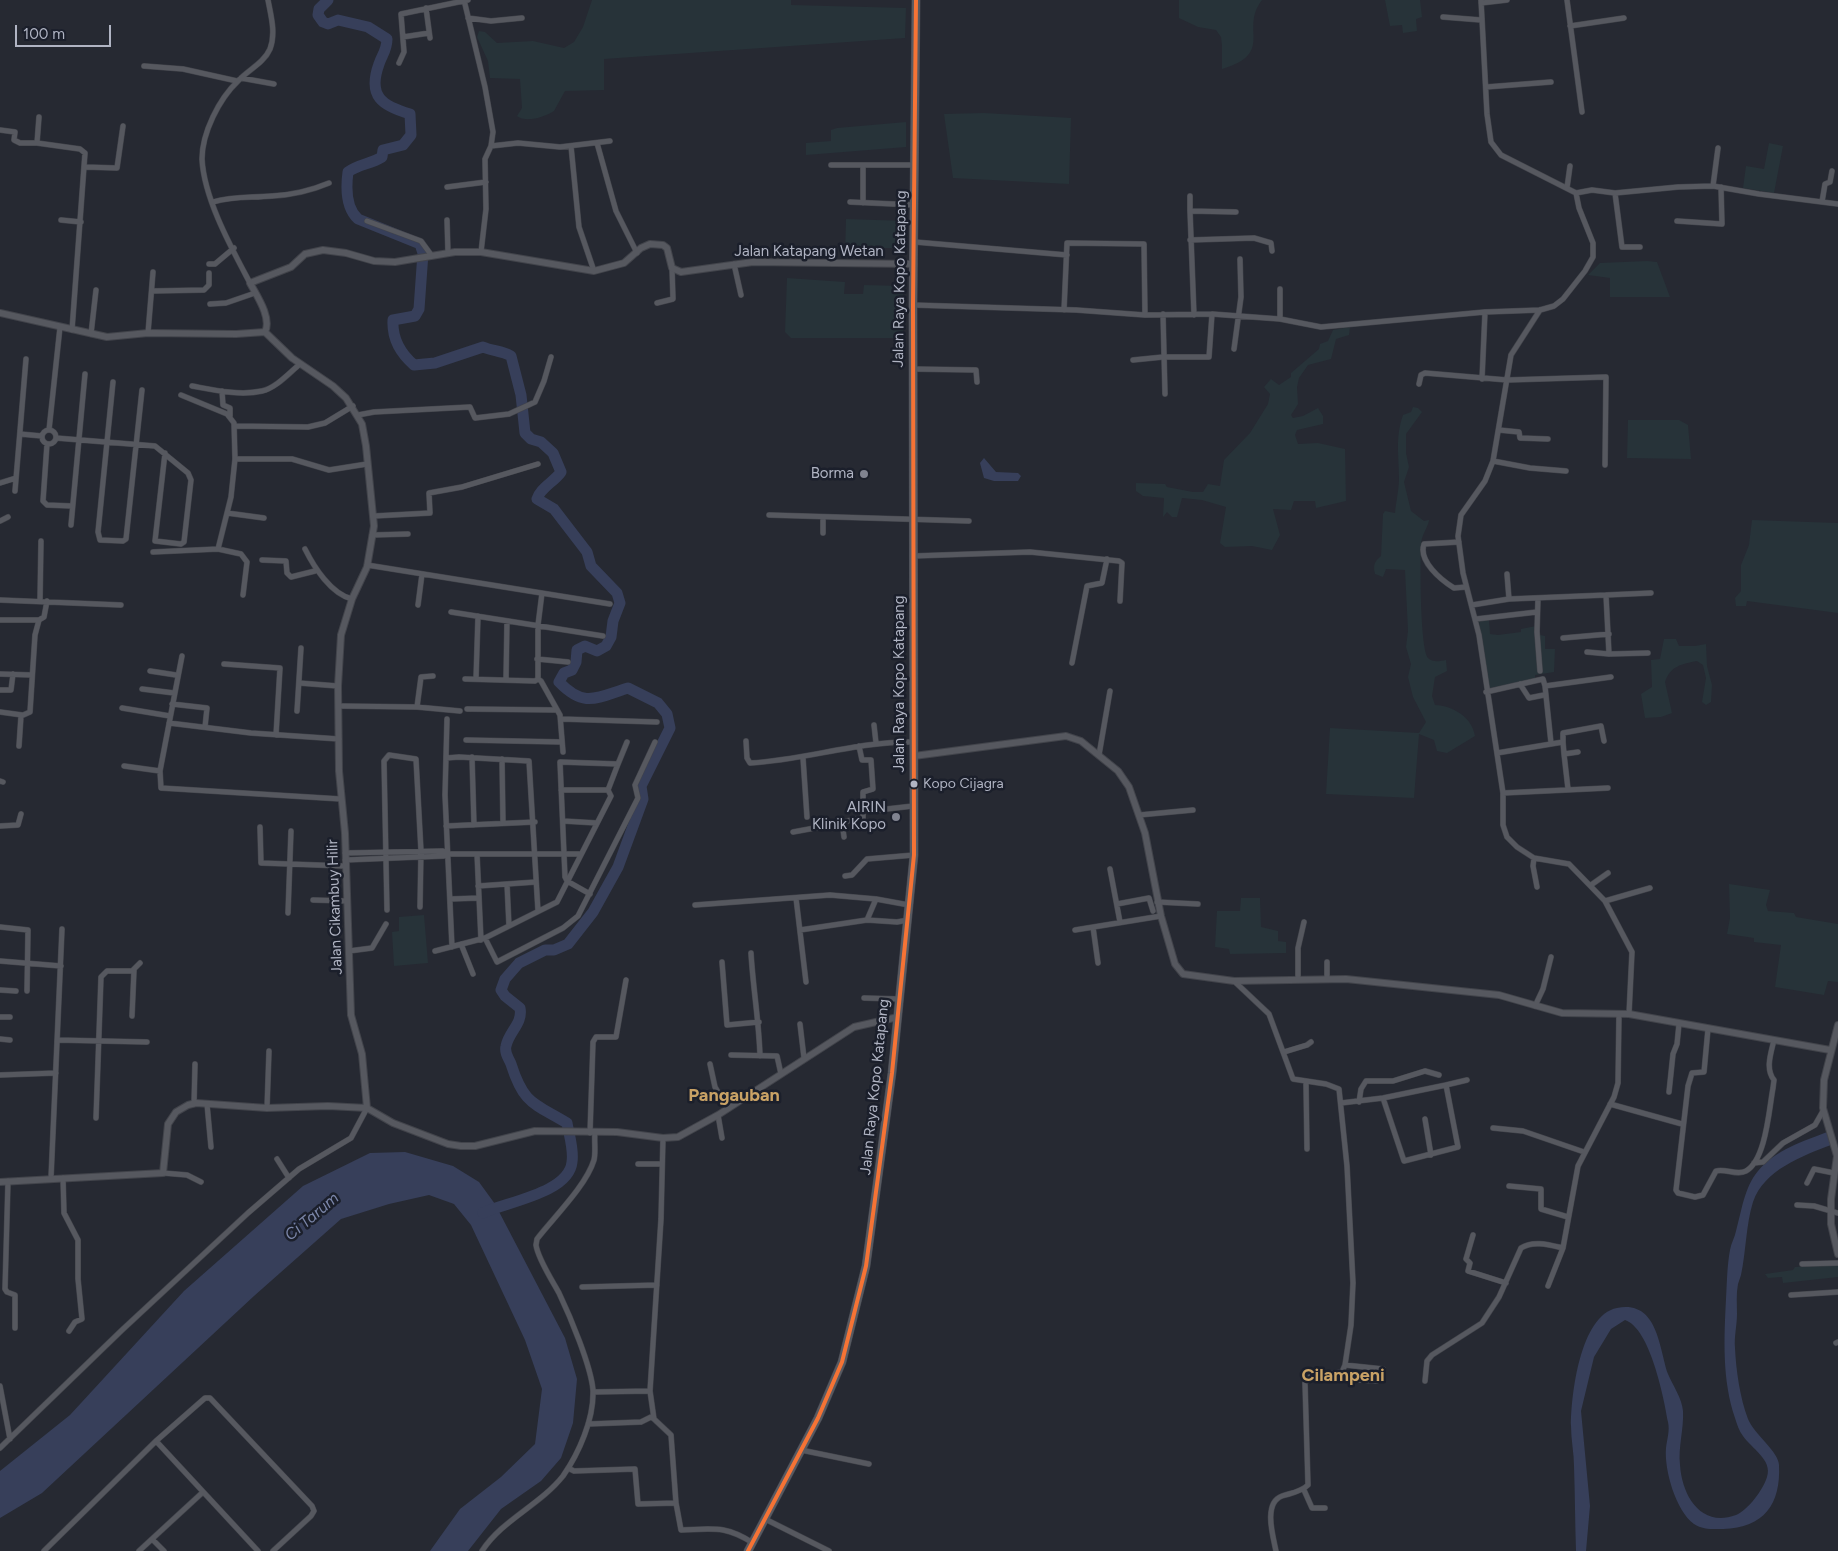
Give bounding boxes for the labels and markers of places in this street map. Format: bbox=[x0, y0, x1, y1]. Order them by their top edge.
place label: Borma bbox=[811, 465, 854, 483]
marker: Borma bbox=[858, 468, 870, 480]
place label: Kopo Cijagra bbox=[923, 776, 1004, 792]
marker: Kopo Cijagra bbox=[909, 779, 919, 789]
place label: AIRIN Klinik Kopo bbox=[812, 799, 886, 834]
marker: AIRIN Klinik Kopo bbox=[890, 811, 902, 823]

